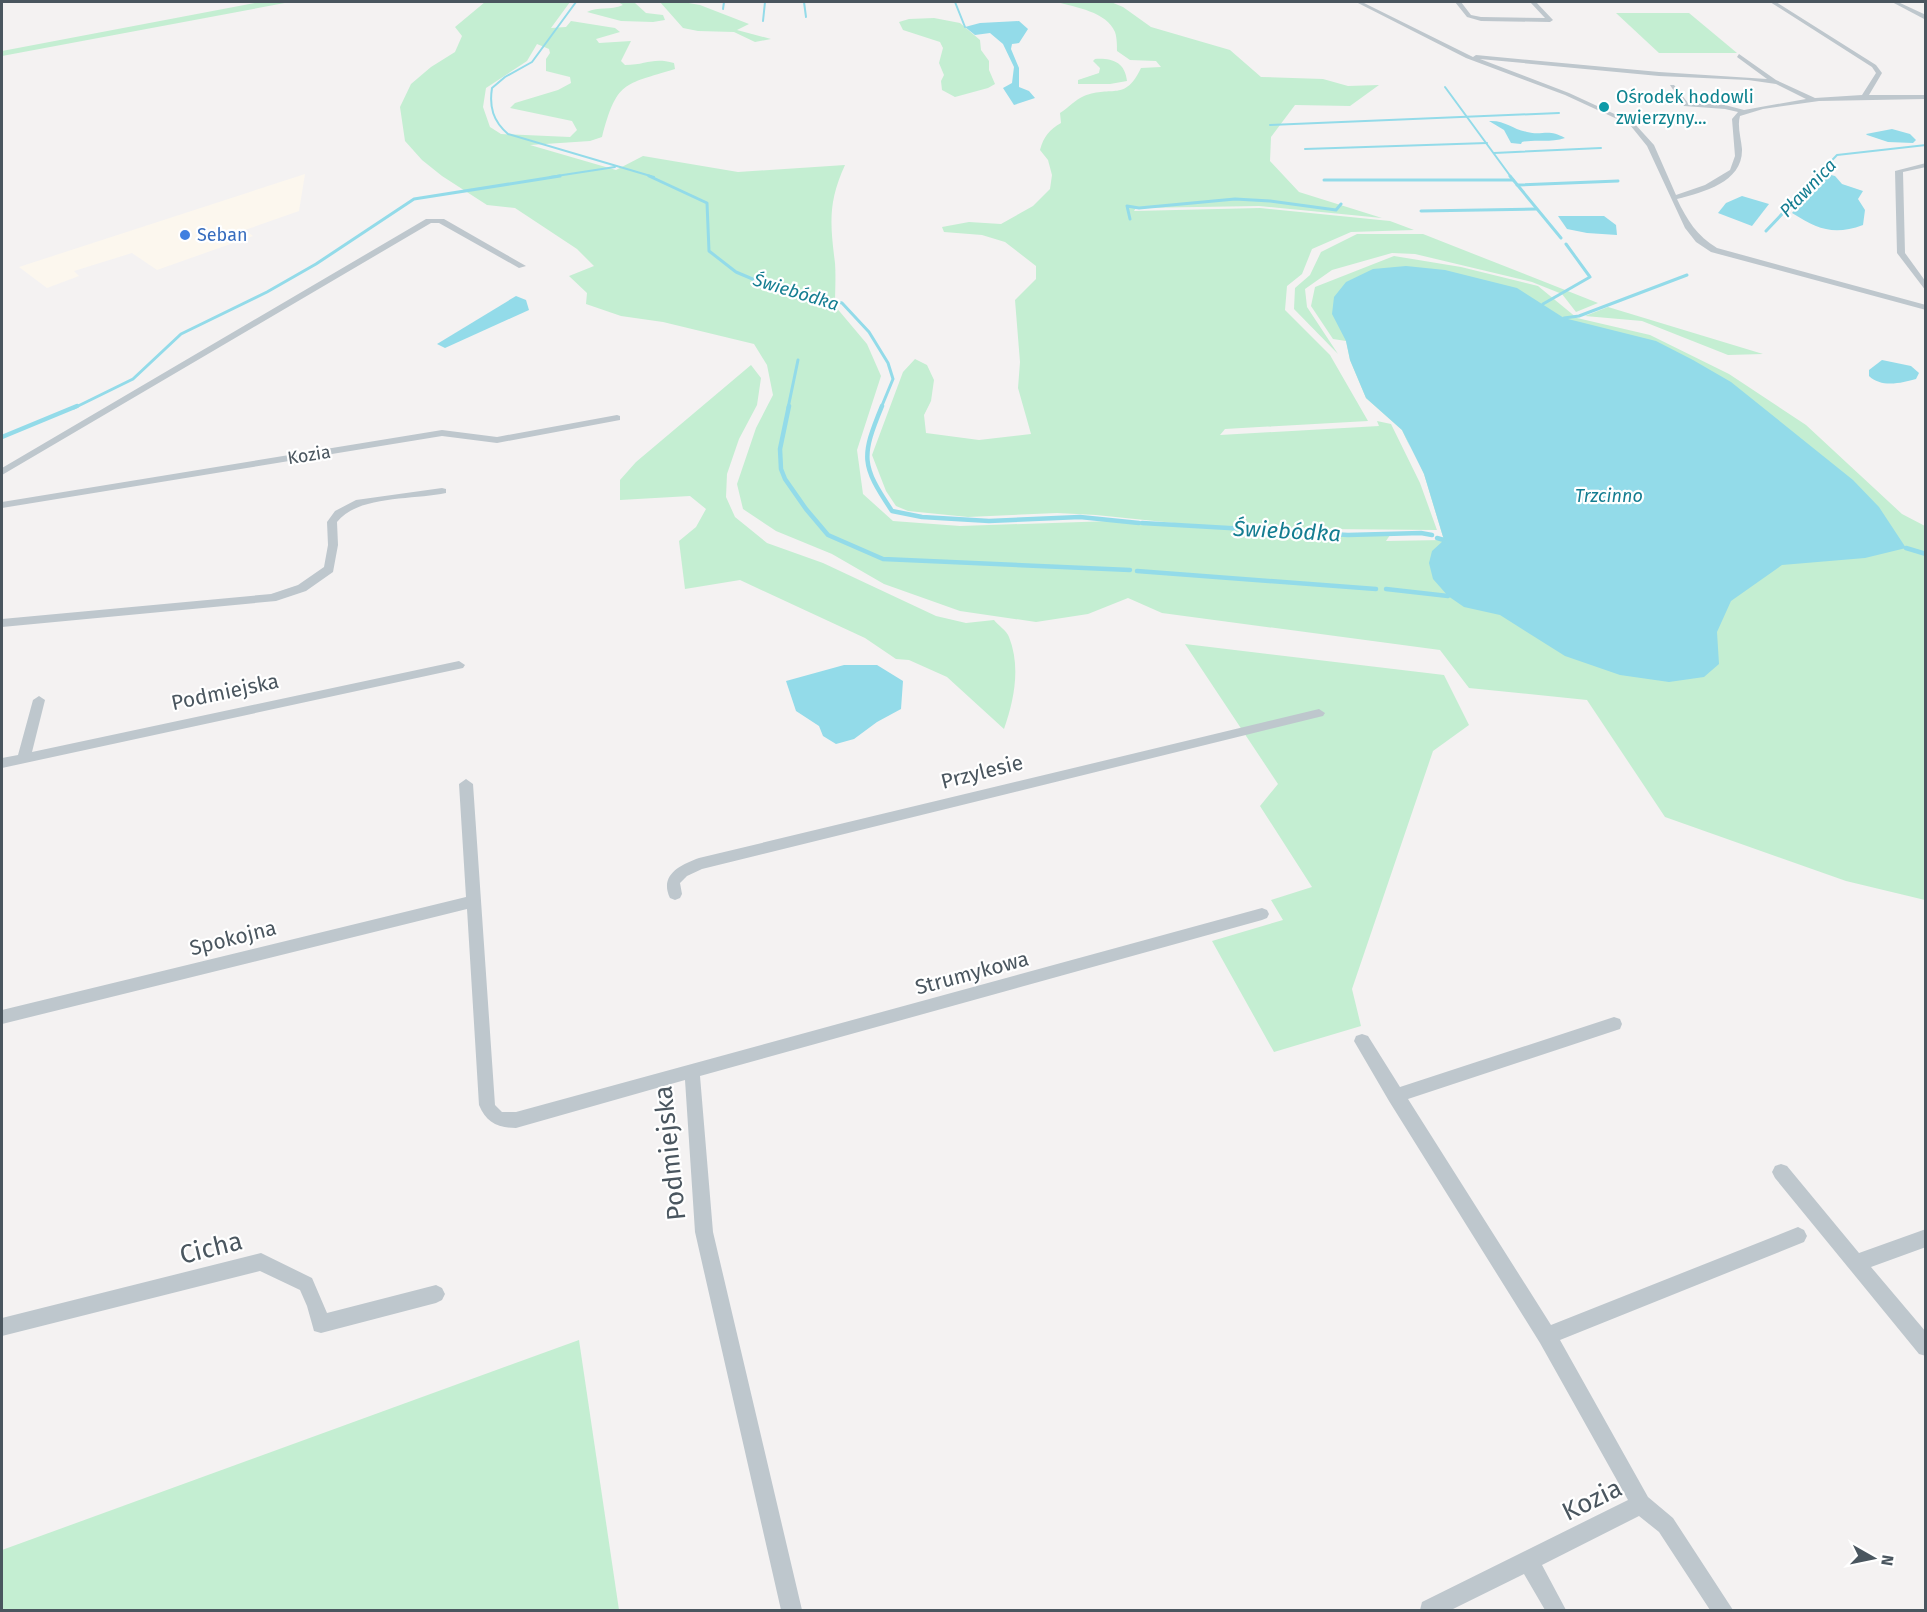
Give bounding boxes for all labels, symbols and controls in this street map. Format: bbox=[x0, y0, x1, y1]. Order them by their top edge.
place label: Ośrodek hodowli zwierzyny... bbox=[1616, 86, 1754, 129]
marker: Ośrodek hodowli zwierzyny... bbox=[1597, 100, 1611, 114]
water label: Pławnica bbox=[1775, 154, 1841, 222]
place label: Seban bbox=[197, 224, 247, 246]
marker: Seban bbox=[178, 228, 192, 242]
water label: Świebódka bbox=[750, 268, 841, 315]
street label: Kozia bbox=[286, 441, 332, 469]
water label: Trzcinno bbox=[1575, 485, 1643, 507]
water label: Świebódka bbox=[1231, 515, 1342, 547]
street label: Podmiejska bbox=[169, 668, 281, 716]
street label: Przylesie bbox=[938, 749, 1026, 795]
street label: Spokojna bbox=[187, 915, 279, 961]
street label: Strumykowa bbox=[912, 945, 1032, 1001]
street label: Podmiejska bbox=[648, 1084, 692, 1222]
street label: Cicha bbox=[176, 1225, 246, 1271]
street label: Kozia bbox=[1557, 1472, 1627, 1528]
north arrow bbox=[1843, 1528, 1903, 1588]
text: N bbox=[1877, 1554, 1898, 1567]

